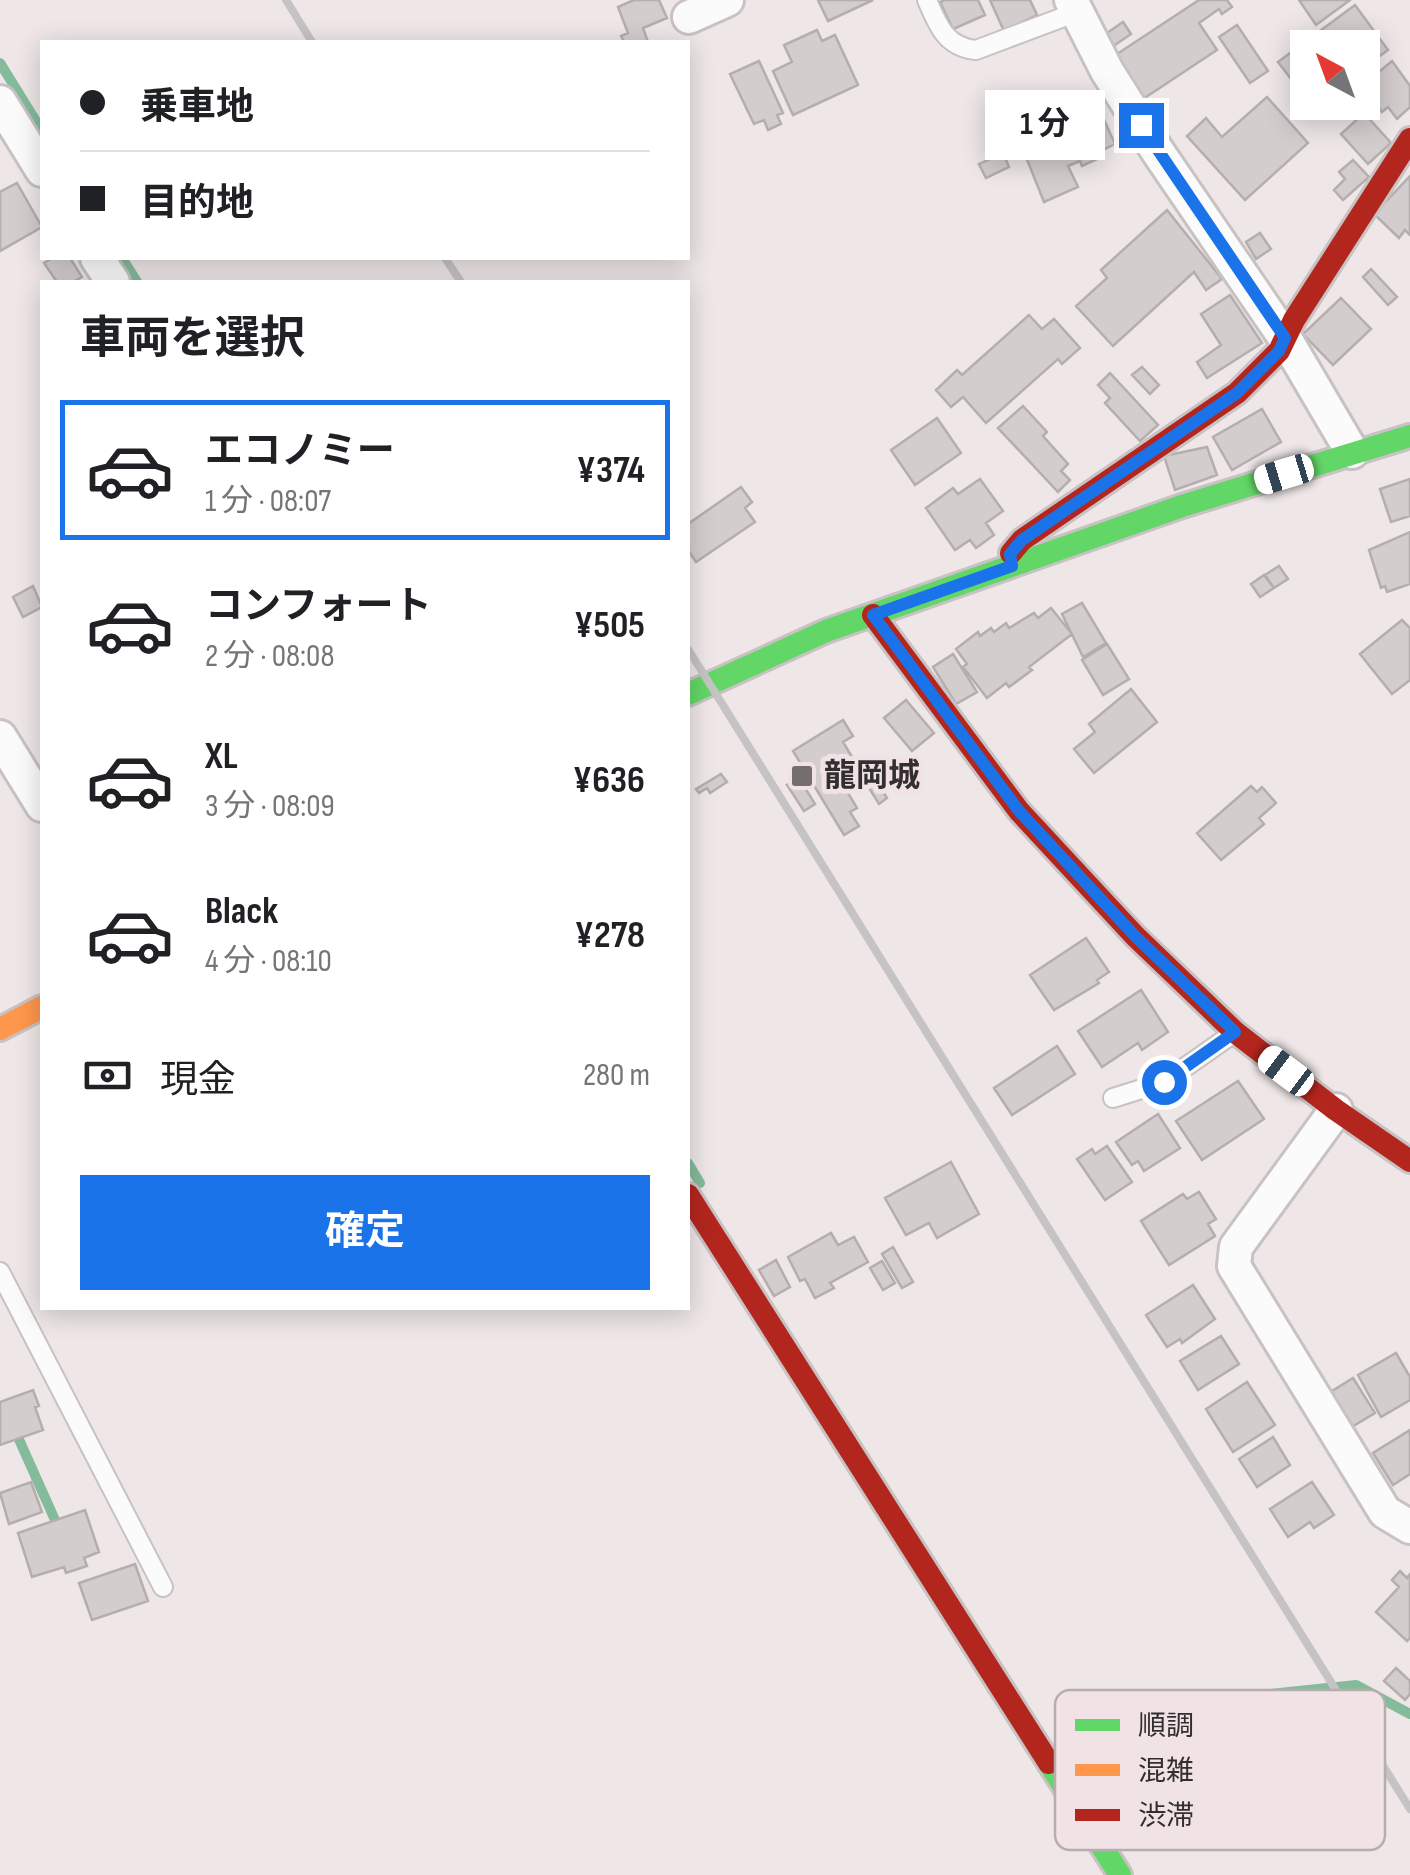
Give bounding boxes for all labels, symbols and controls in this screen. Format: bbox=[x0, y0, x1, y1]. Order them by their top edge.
north arrow bbox=[1290, 30, 1380, 120]
map controls bbox=[1290, 30, 1380, 120]
text: 乗車地 bbox=[140, 85, 254, 130]
callout: 1 分 bbox=[986, 90, 1106, 160]
route end bbox=[1119, 103, 1164, 148]
text: 1 分 bbox=[1020, 105, 1070, 144]
text: 目的地 bbox=[140, 181, 254, 226]
text: 車両を選択 bbox=[80, 312, 305, 367]
icon: car bbox=[85, 425, 175, 515]
text: エコノミー bbox=[205, 429, 395, 474]
text: ¥374 bbox=[576, 448, 645, 493]
car bbox=[1251, 451, 1317, 497]
text: 1 分 · 08:07 bbox=[205, 482, 331, 521]
icon: car bbox=[85, 580, 175, 670]
text: コンフォート bbox=[205, 584, 432, 629]
text: ¥505 bbox=[574, 603, 645, 648]
text: 2 分 · 08:08 bbox=[205, 637, 334, 676]
text: XL bbox=[205, 734, 238, 779]
icon: car bbox=[85, 735, 175, 825]
place label: 龍岡城 bbox=[824, 757, 920, 796]
text: ¥636 bbox=[573, 758, 645, 803]
marker: 龍岡城 bbox=[789, 763, 815, 789]
text: 3 分 · 08:09 bbox=[205, 787, 335, 826]
text: Black bbox=[205, 889, 278, 934]
icon: car bbox=[85, 890, 175, 980]
text: ¥278 bbox=[575, 913, 645, 958]
text: 4 分 · 08:10 bbox=[205, 942, 332, 981]
car bbox=[1253, 1041, 1319, 1101]
icon: cash bbox=[80, 1048, 135, 1103]
text: 280 m bbox=[583, 1056, 650, 1095]
text: 現金 bbox=[160, 1058, 236, 1103]
route start bbox=[1142, 1060, 1187, 1105]
button: 確定 bbox=[80, 1175, 650, 1290]
legend bbox=[1055, 1690, 1385, 1850]
text: 順調 bbox=[1138, 1710, 1194, 1743]
text: 混雑 bbox=[1138, 1755, 1194, 1788]
text: 渋滞 bbox=[1138, 1800, 1194, 1833]

